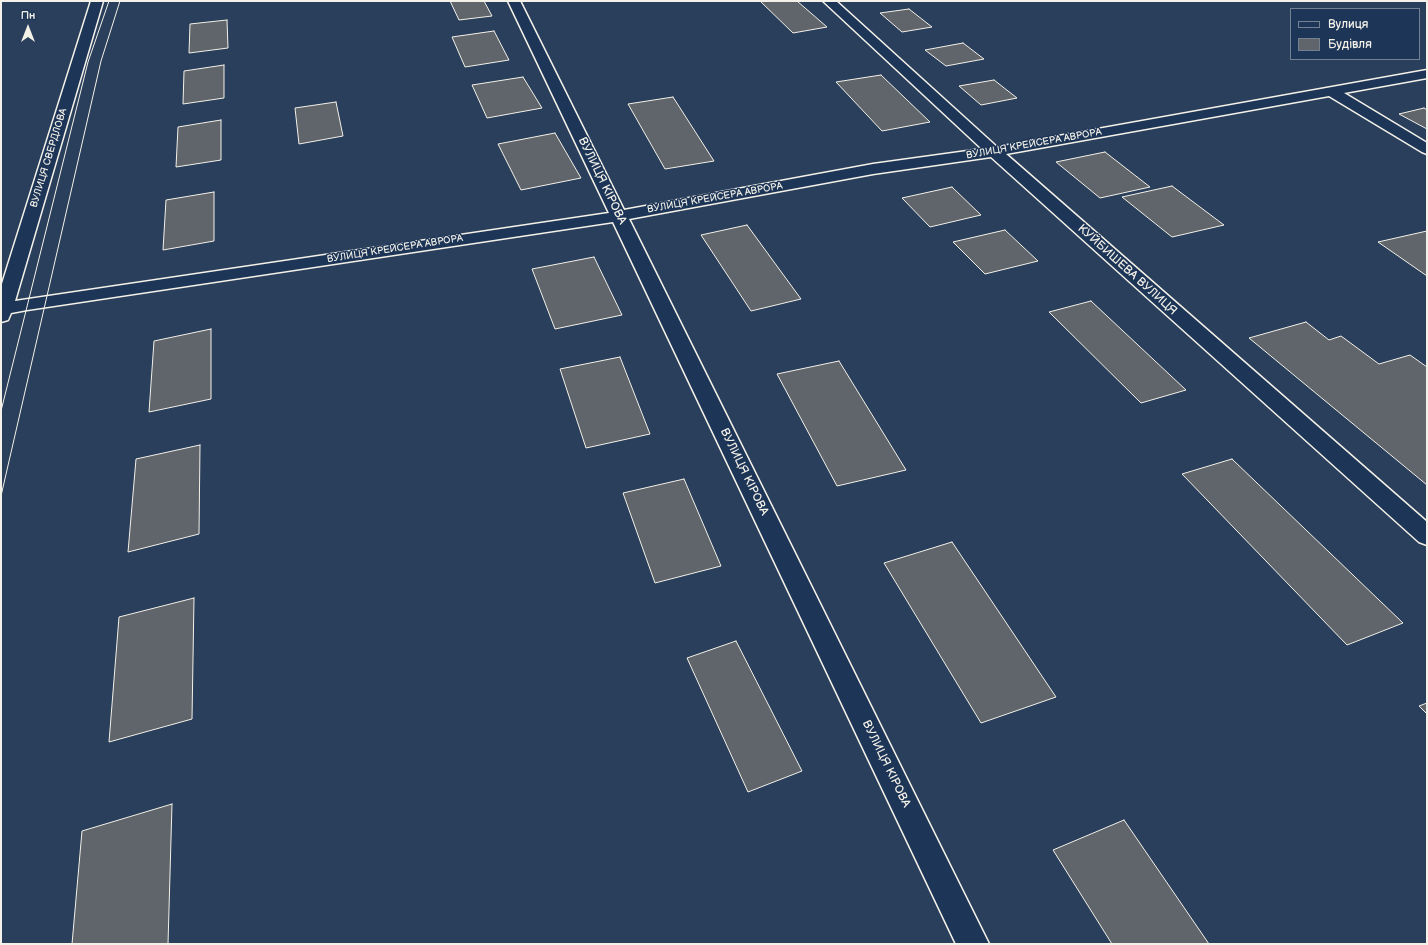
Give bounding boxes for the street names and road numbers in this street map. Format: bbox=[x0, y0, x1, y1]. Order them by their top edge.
street label: ВУЛИЦЯ СВЕРДЛОВА bbox=[28, 107, 70, 209]
street label: ВУЛИЦЯ КРЕЙСЕРА АВРОРА bbox=[965, 126, 1103, 162]
street label: ВУЛИЦЯ КІРОВА bbox=[575, 135, 629, 227]
street label: ВУЛИЦЯ КРЕЙСЕРА АВРОРА bbox=[646, 180, 784, 216]
street label: КУЙБИШЕВА ВУЛИЦЯ bbox=[1074, 222, 1180, 318]
street label: ВУЛИЦЯ КРЕЙСЕРА АВРОРА bbox=[326, 232, 464, 266]
street label: ВУЛИЦЯ КІРОВА bbox=[717, 426, 771, 518]
street label: ВУЛИЦЯ КІРОВА bbox=[859, 718, 913, 810]

